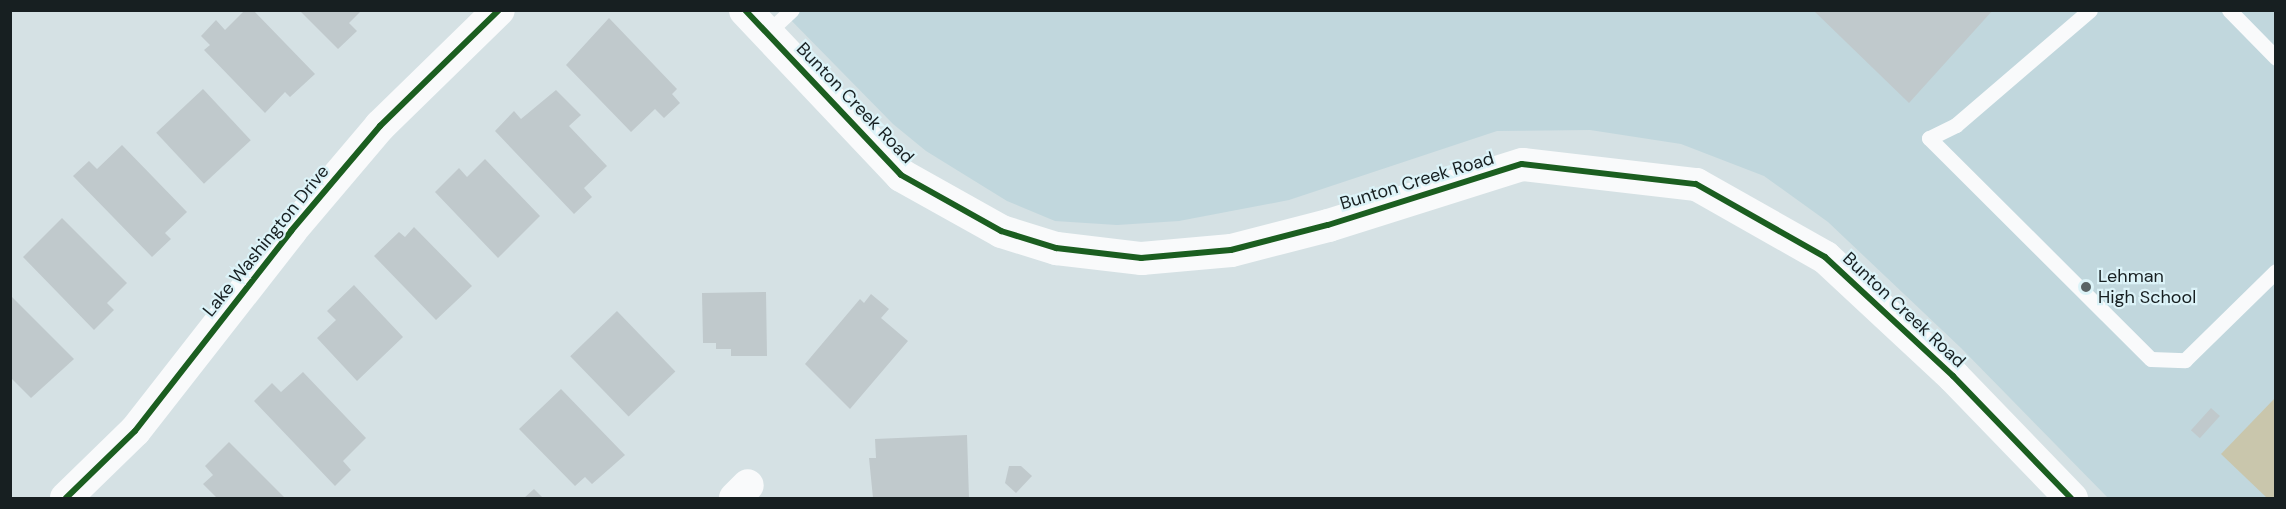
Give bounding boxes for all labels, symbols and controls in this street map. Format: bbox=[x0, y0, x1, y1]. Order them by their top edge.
street label: Bunton Creek Road bbox=[792, 38, 918, 168]
street label: Bunton Creek Road bbox=[1338, 147, 1496, 215]
street label: Lake Washington Drive bbox=[198, 161, 334, 321]
street label: Bunton Creek Road bbox=[1838, 248, 1970, 372]
place label: Lehman High School bbox=[2098, 266, 2196, 308]
marker: Lehman High School bbox=[2079, 280, 2093, 294]

